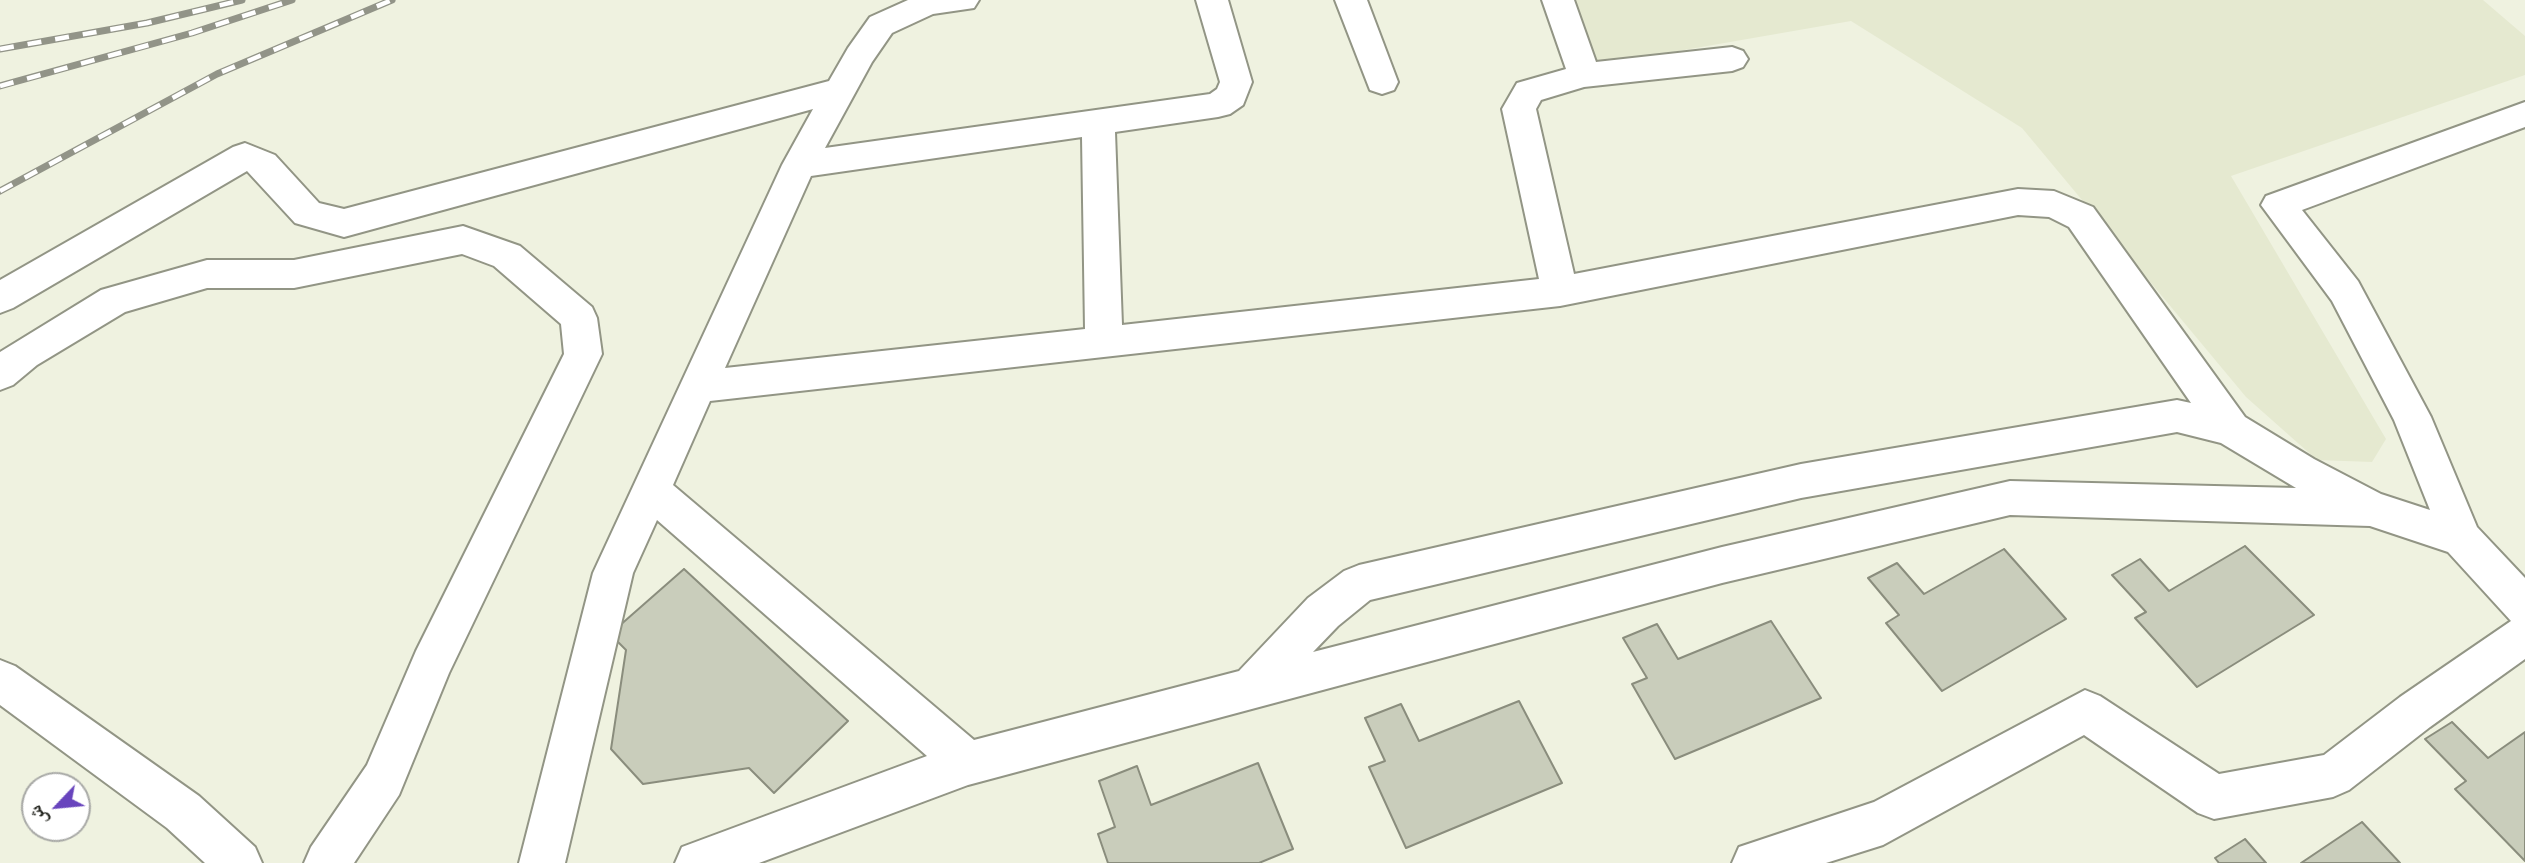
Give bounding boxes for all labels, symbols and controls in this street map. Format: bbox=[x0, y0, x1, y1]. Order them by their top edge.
north arrow bbox=[21, 772, 91, 842]
text: ش bbox=[24, 801, 54, 830]

